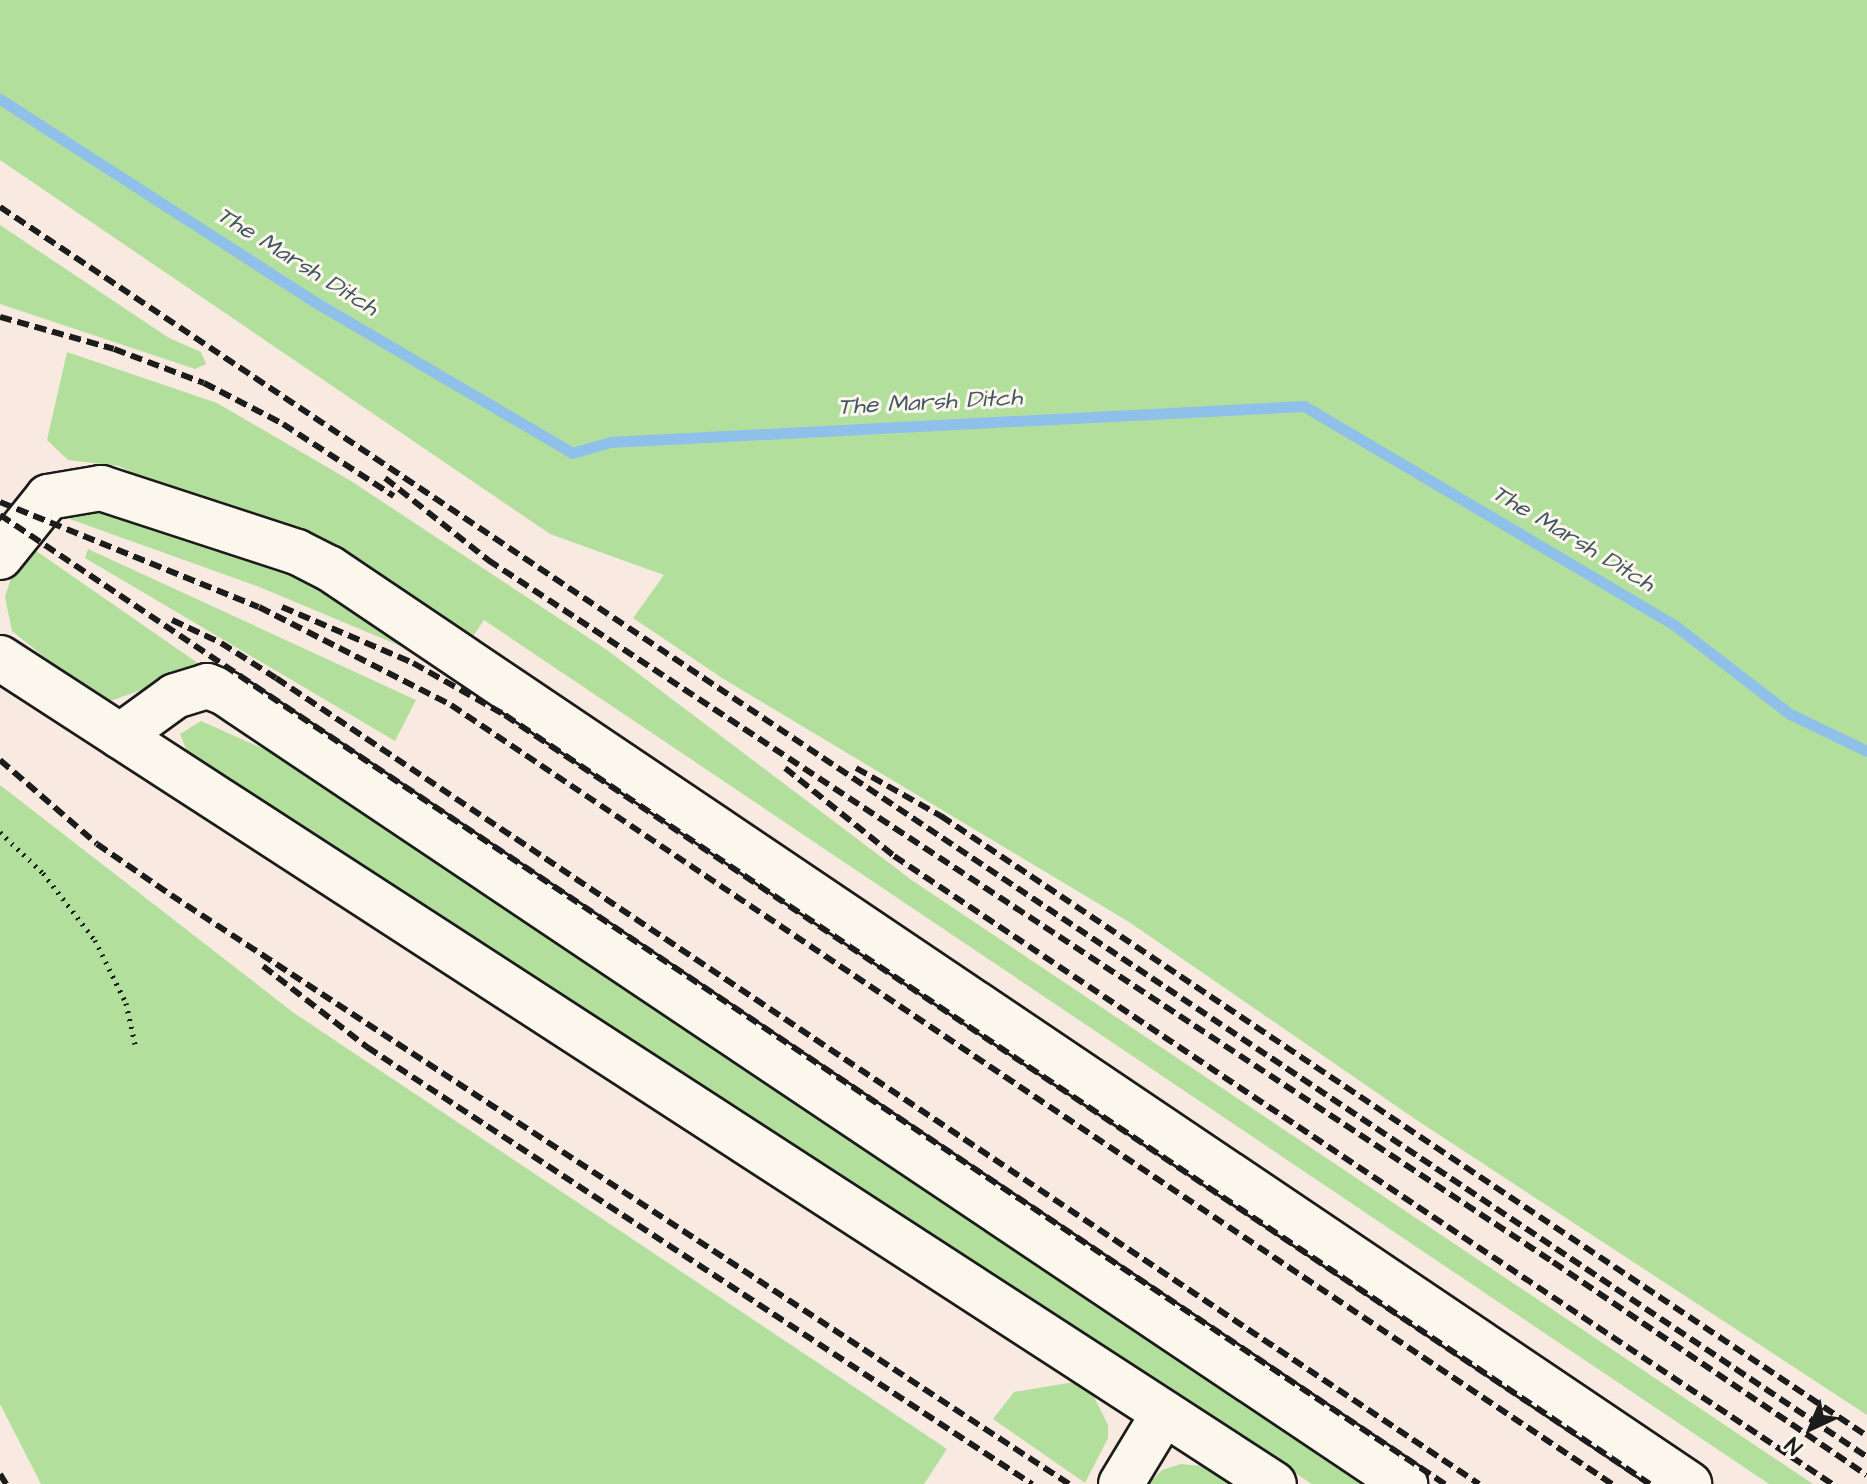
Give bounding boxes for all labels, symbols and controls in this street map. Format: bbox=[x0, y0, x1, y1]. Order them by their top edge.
water label: The Marsh Ditch bbox=[211, 201, 383, 323]
water label: The Marsh Ditch bbox=[837, 384, 1023, 422]
water label: The Marsh Ditch bbox=[1487, 479, 1659, 599]
north arrow bbox=[1771, 1388, 1851, 1468]
text: N bbox=[1778, 1430, 1810, 1462]

